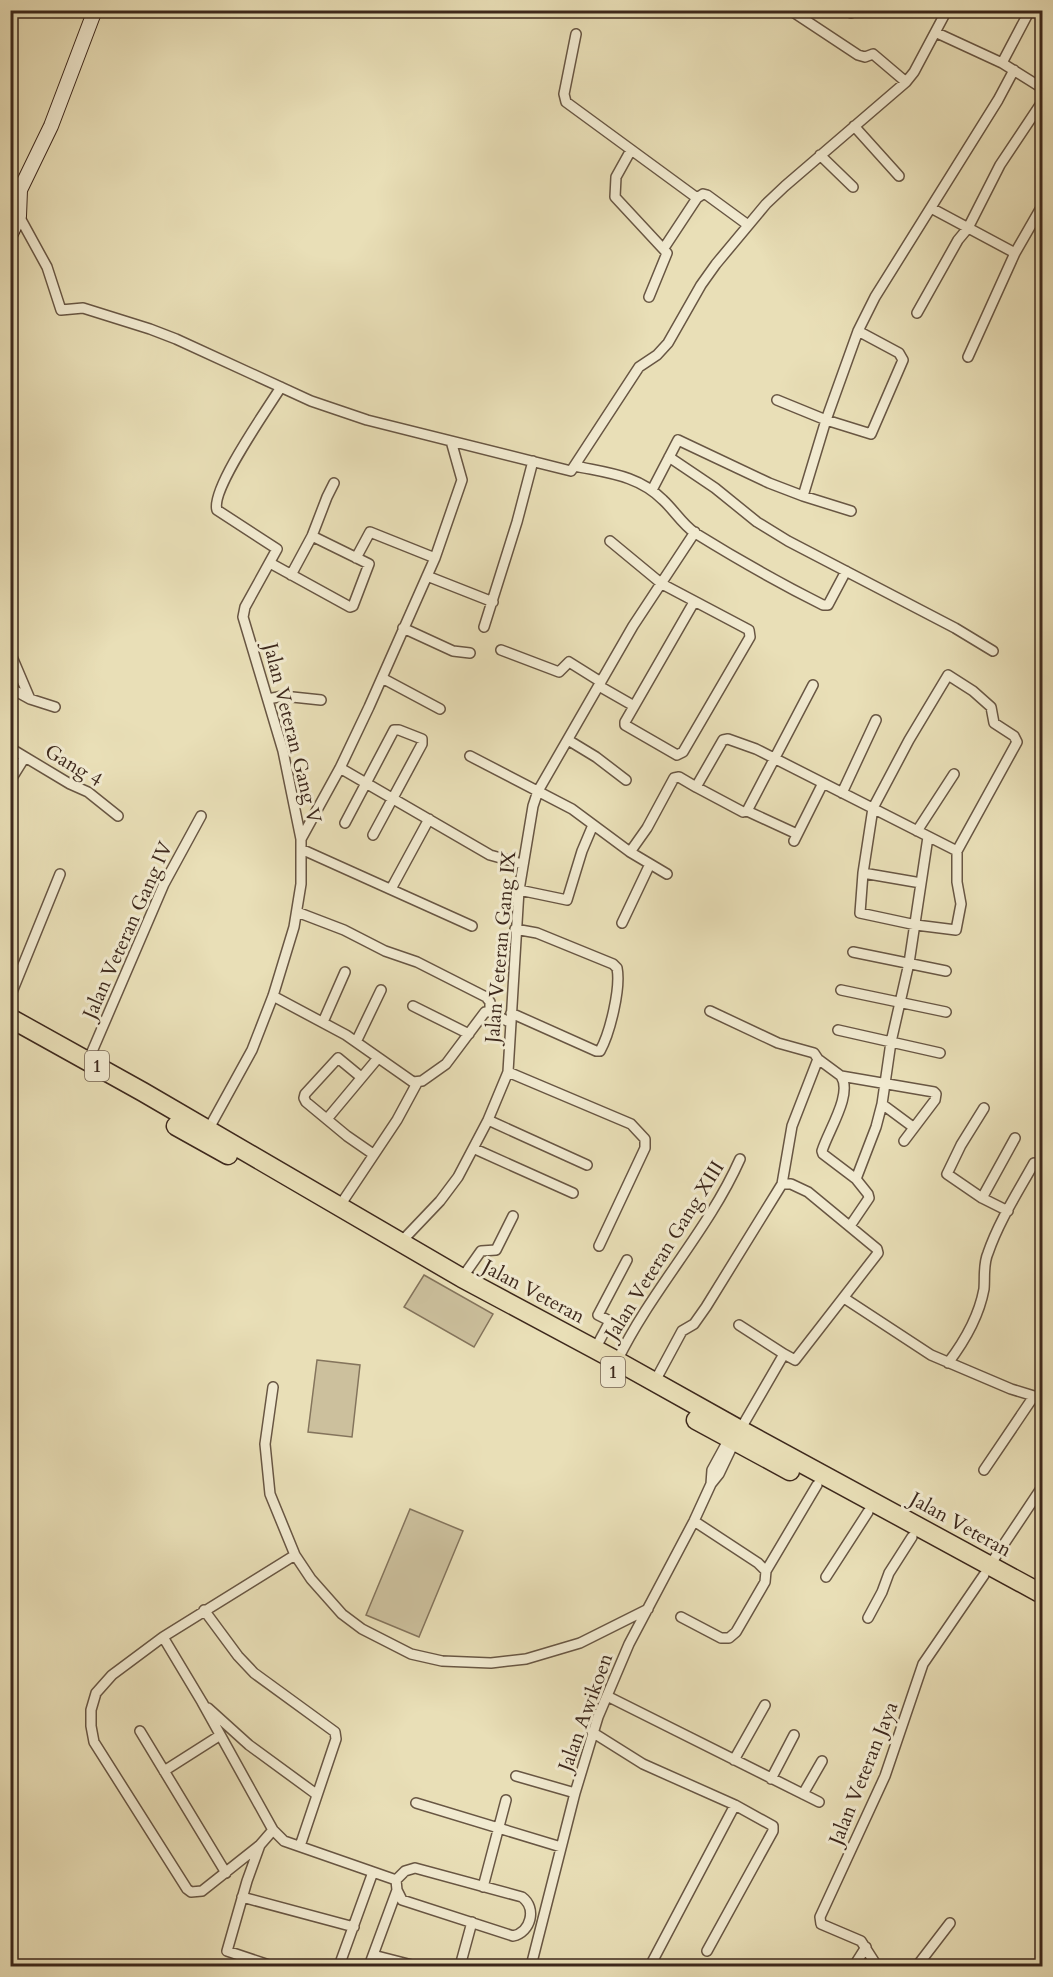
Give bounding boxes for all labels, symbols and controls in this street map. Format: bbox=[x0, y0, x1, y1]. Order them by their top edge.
street label: Jalan Veteran Gang V bbox=[256, 637, 328, 826]
street label: Gang 4 bbox=[40, 738, 108, 793]
street label: Jalan Veteran Gang IV bbox=[75, 837, 179, 1026]
street label: Jalan Veteran Gang IX bbox=[478, 850, 522, 1047]
road number: 1 bbox=[85, 1051, 109, 1081]
street label: Jalan Veteran Gang XIII bbox=[597, 1156, 731, 1347]
street label: Jalan Veteran bbox=[475, 1252, 590, 1330]
road number: 1 bbox=[601, 1357, 625, 1387]
street label: Jalan Veteran bbox=[902, 1484, 1017, 1564]
street label: Jalan Awikoen bbox=[551, 1649, 620, 1778]
street label: Jalan Veteran Jaya bbox=[821, 1697, 905, 1852]

